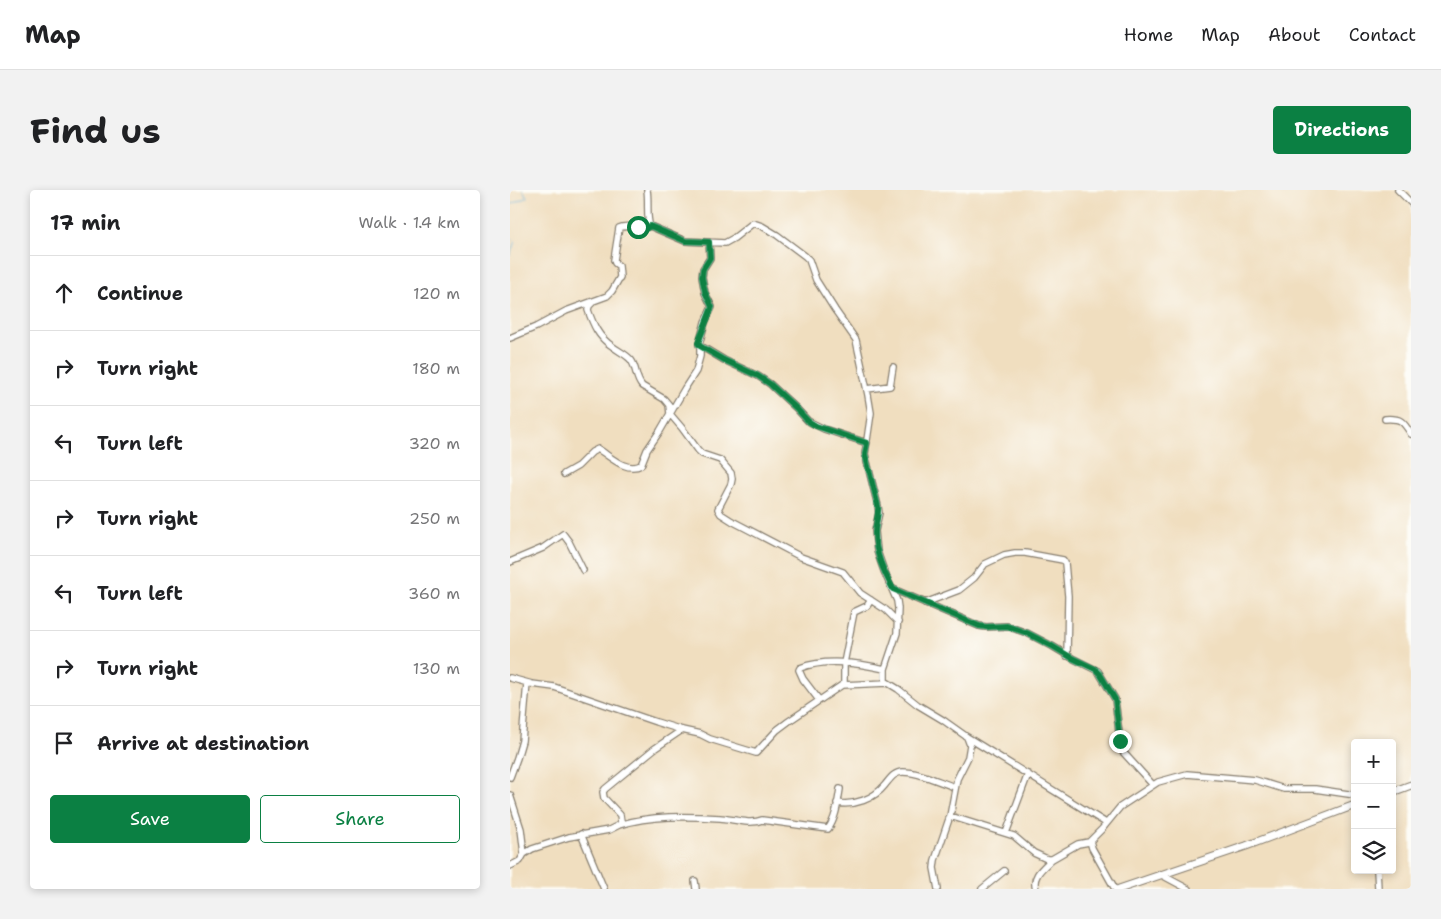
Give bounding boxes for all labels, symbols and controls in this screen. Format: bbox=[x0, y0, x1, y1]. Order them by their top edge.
text: Map bbox=[25, 19, 81, 51]
text: Home bbox=[1124, 23, 1173, 47]
text: Map bbox=[1201, 23, 1240, 47]
text: About bbox=[1268, 23, 1321, 47]
text: Contact bbox=[1349, 23, 1416, 47]
button: Directions bbox=[1273, 106, 1411, 154]
text: Find us bbox=[30, 107, 161, 154]
text: 17 min bbox=[50, 209, 121, 237]
text: Walk · 1.4 km bbox=[359, 212, 460, 233]
route start bbox=[627, 216, 650, 239]
icon: ahead bbox=[50, 279, 78, 307]
text: Continue bbox=[97, 281, 183, 306]
text: 120 m bbox=[413, 283, 460, 304]
icon: right bbox=[50, 354, 78, 382]
text: Turn right bbox=[97, 356, 198, 381]
text: 180 m bbox=[412, 358, 460, 379]
icon: left bbox=[50, 429, 78, 457]
text: Turn left bbox=[97, 431, 183, 456]
text: 320 m bbox=[409, 433, 460, 454]
icon: right bbox=[50, 504, 78, 532]
text: Turn right bbox=[97, 506, 198, 531]
text: 250 m bbox=[409, 508, 460, 529]
icon: left bbox=[50, 579, 78, 607]
text: Turn left bbox=[97, 581, 183, 606]
text: 360 m bbox=[408, 583, 460, 604]
icon: right bbox=[50, 654, 78, 682]
text: Turn right bbox=[97, 656, 198, 681]
text: 130 m bbox=[413, 658, 460, 679]
icon: arrive bbox=[50, 729, 78, 757]
route end bbox=[1109, 730, 1132, 753]
text: Arrive at destination bbox=[97, 731, 309, 756]
map controls bbox=[1351, 739, 1396, 874]
button: + bbox=[1351, 739, 1396, 784]
button: − bbox=[1351, 784, 1396, 829]
button: Save bbox=[50, 795, 250, 843]
button: Share bbox=[260, 795, 460, 843]
button: layers bbox=[1351, 829, 1396, 874]

